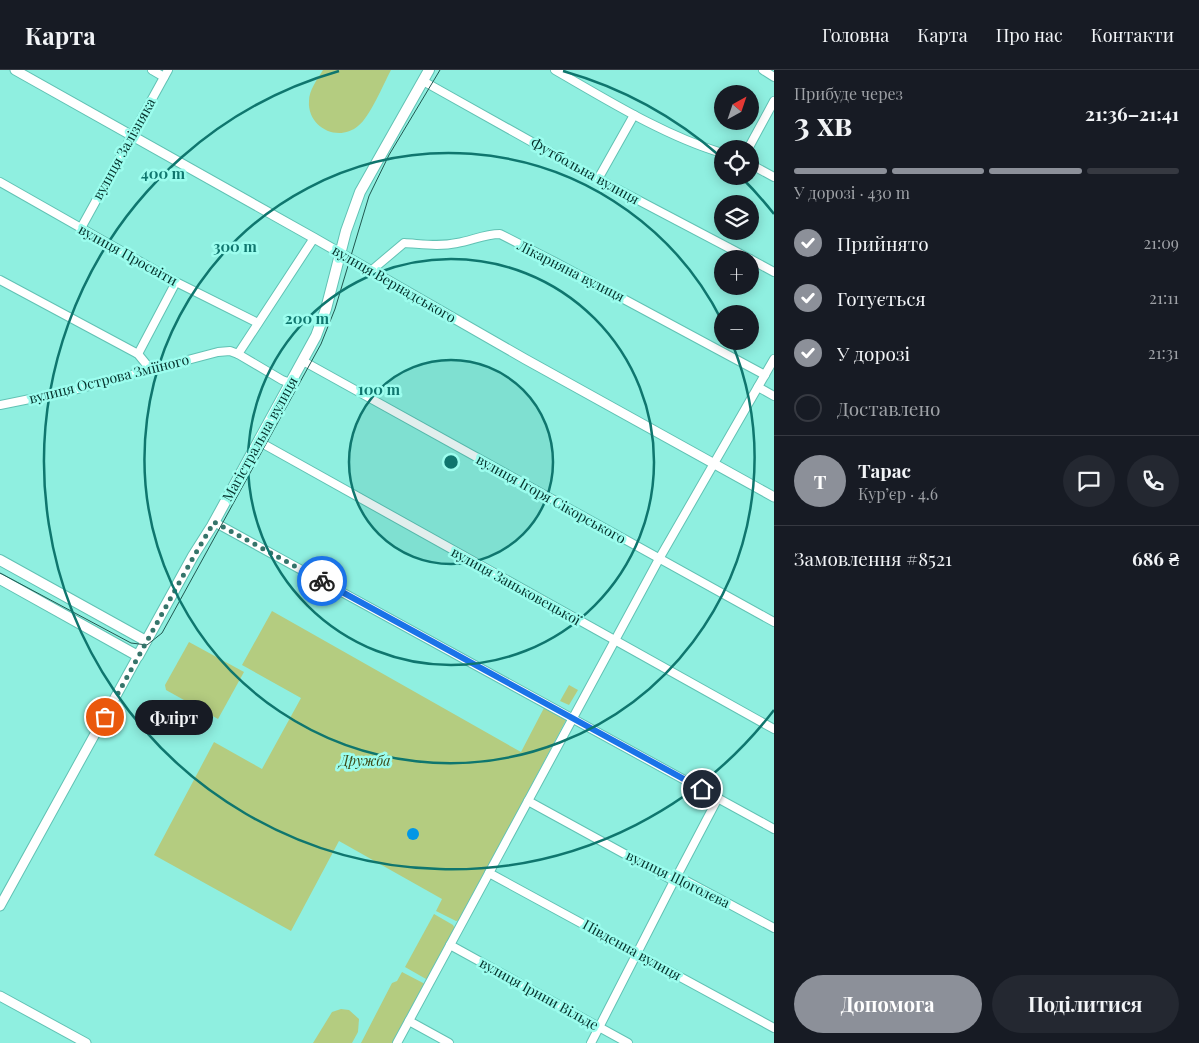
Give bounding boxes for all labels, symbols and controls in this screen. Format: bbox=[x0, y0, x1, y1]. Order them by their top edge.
text: Карта bbox=[25, 19, 96, 51]
text: Головна bbox=[822, 23, 889, 47]
text: Карта bbox=[917, 23, 968, 47]
text: Про нас bbox=[996, 23, 1063, 47]
text: Контакти bbox=[1091, 23, 1174, 47]
text: Прибуде через bbox=[794, 83, 903, 104]
north arrow bbox=[714, 85, 759, 130]
map controls bbox=[714, 85, 759, 350]
street label: вулиця Залізняка bbox=[88, 94, 159, 203]
text: 21:36–21:41 bbox=[1085, 100, 1179, 126]
text: 3 хв bbox=[794, 101, 852, 144]
street label: Футбольна вулиця bbox=[528, 133, 643, 209]
button: locate bbox=[714, 140, 759, 185]
text: 400 m bbox=[141, 163, 186, 183]
text: У дорозі · 430 m bbox=[794, 182, 910, 203]
button: layers bbox=[714, 195, 759, 240]
street label: вулиця Просвіти bbox=[75, 219, 181, 290]
icon: check bbox=[794, 229, 822, 257]
text: Прийнято bbox=[837, 230, 929, 256]
text: 21:09 bbox=[1143, 232, 1179, 253]
street label: Лікарняна вулиця bbox=[514, 235, 628, 306]
text: 300 m bbox=[213, 236, 257, 256]
street label: вулиця Вернадського bbox=[329, 240, 460, 327]
button: + bbox=[714, 250, 759, 295]
icon: check bbox=[794, 284, 822, 312]
text: Готується bbox=[837, 285, 926, 311]
text: 21:11 bbox=[1149, 287, 1179, 308]
button: − bbox=[714, 305, 759, 350]
text: 200 m bbox=[285, 308, 330, 328]
icon: check bbox=[794, 339, 822, 367]
text: У дорозі bbox=[837, 340, 910, 366]
text: 21:31 bbox=[1148, 342, 1179, 363]
street label: вулиця Острова Зміїного bbox=[27, 349, 191, 408]
street label: Магістральна вулиця bbox=[217, 373, 302, 504]
text: 100 m bbox=[358, 379, 401, 399]
text: Доставлено bbox=[837, 395, 941, 421]
street label: вулиця Ігоря Сікорського bbox=[473, 449, 630, 548]
centre of rings bbox=[442, 453, 460, 471]
button: chat bbox=[1063, 455, 1115, 507]
button: phone bbox=[1127, 455, 1179, 507]
text: Тарас bbox=[858, 457, 911, 483]
text: Т bbox=[814, 468, 826, 494]
text: Кур’єр · 4.6 bbox=[858, 483, 938, 504]
street label: вулиця Заньковецької bbox=[448, 542, 585, 630]
text: Замовлення #8521 bbox=[794, 545, 952, 571]
text: 686 ₴ bbox=[1132, 545, 1179, 571]
courier bbox=[297, 556, 347, 606]
icon: bike bbox=[308, 567, 336, 595]
pin bbox=[84, 696, 126, 738]
callout: Флірт bbox=[135, 700, 212, 734]
icon: bag bbox=[91, 703, 119, 731]
text: Флірт bbox=[150, 707, 198, 728]
park label: Дружба bbox=[336, 751, 391, 770]
pin bbox=[681, 768, 723, 810]
icon: home bbox=[688, 775, 716, 803]
street label: вулиця Щоголєва bbox=[623, 845, 733, 912]
street label: Південна вулиця bbox=[580, 915, 685, 985]
street label: вулиця Ірини Вільде bbox=[476, 953, 602, 1034]
button: Допомога bbox=[794, 975, 982, 1033]
button: Поділитися bbox=[992, 975, 1179, 1033]

